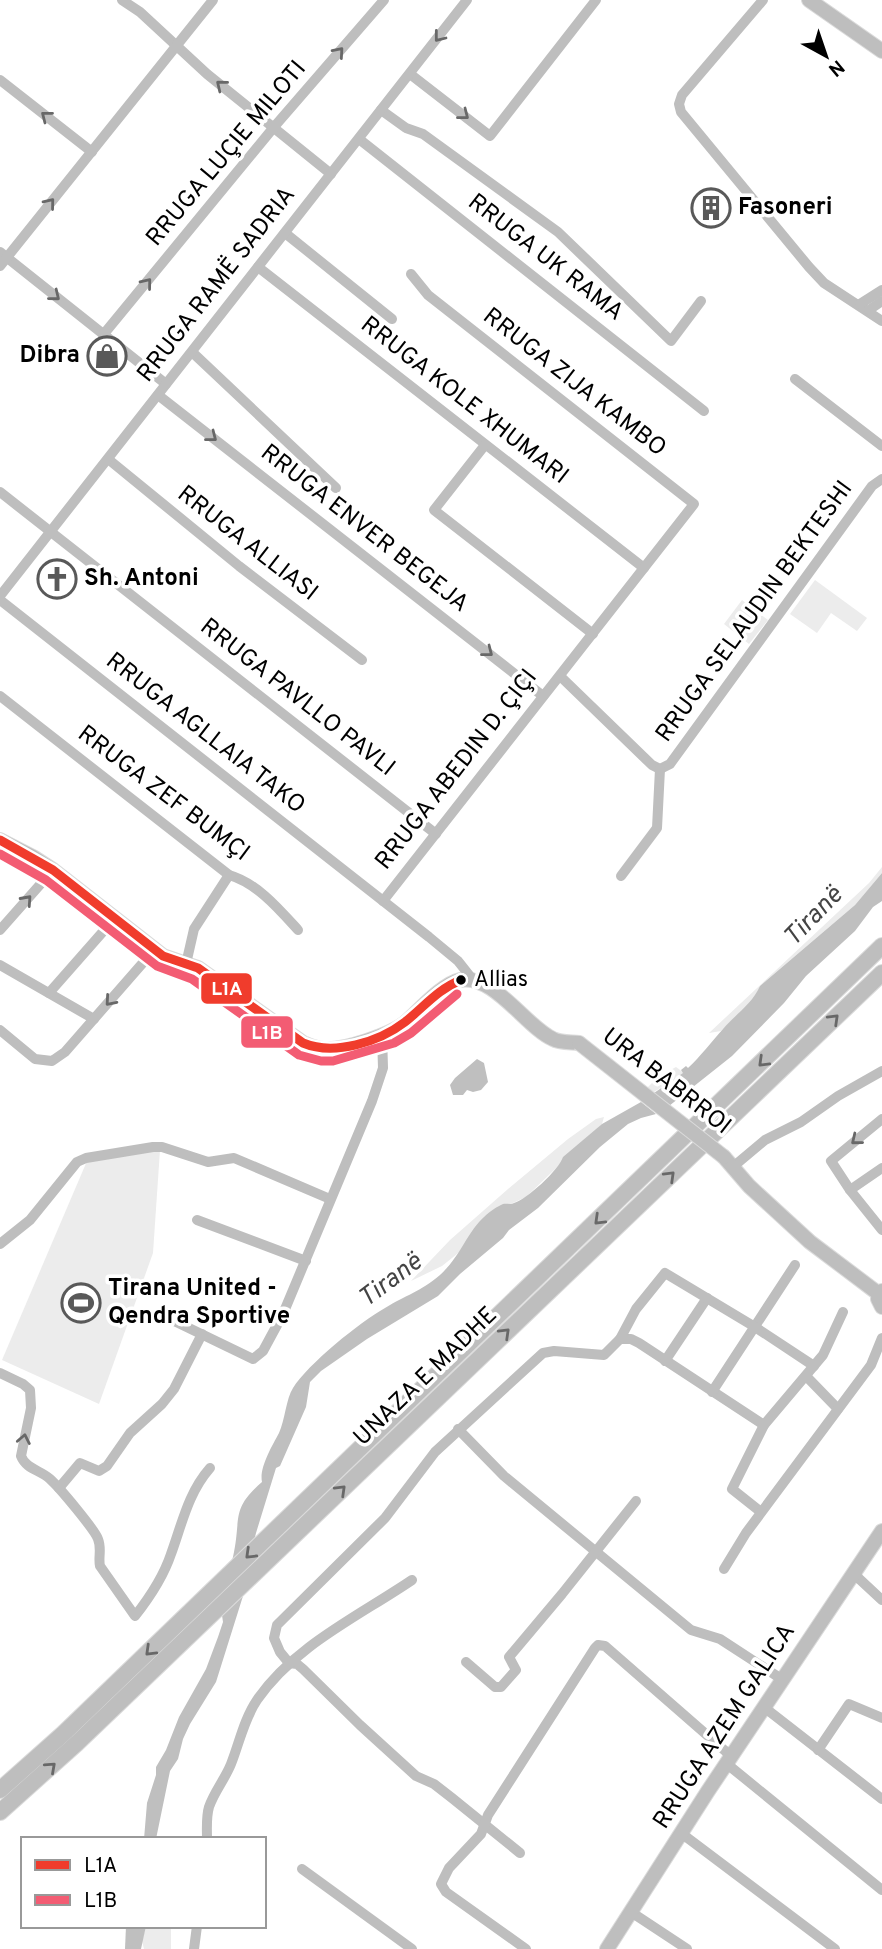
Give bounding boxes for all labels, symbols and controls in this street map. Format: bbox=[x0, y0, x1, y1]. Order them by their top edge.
north arrow bbox=[791, 21, 861, 91]
one-way arrow bbox=[434, 29, 447, 42]
one-way arrow bbox=[331, 47, 343, 60]
text: N bbox=[823, 54, 849, 81]
street label: RRUGA LUÇIE MILOTI bbox=[140, 55, 314, 253]
one-way arrow bbox=[216, 81, 229, 93]
one-way arrow bbox=[456, 107, 468, 120]
one-way arrow bbox=[41, 111, 54, 124]
street label: RRUGA RAMË SADRIA bbox=[131, 181, 303, 389]
building icon: Fasoneri bbox=[690, 187, 732, 229]
street label: RRUGA UK RAMA bbox=[461, 188, 629, 328]
place label: Fasoneri bbox=[738, 193, 833, 223]
one-way arrow bbox=[42, 199, 55, 211]
one-way arrow bbox=[139, 278, 151, 291]
one-way arrow bbox=[47, 288, 60, 300]
street label: RRUGA ZIJA KAMBO bbox=[476, 302, 672, 464]
street label: RRUGA KOLE XHUMARI bbox=[354, 310, 574, 492]
shop icon: Dibra bbox=[86, 335, 128, 377]
place label: Dibra bbox=[19, 341, 80, 371]
one-way arrow bbox=[204, 428, 216, 441]
street label: RRUGA ENVER BEGEJA bbox=[254, 438, 474, 620]
street label: RRUGA SELAUDIN BEKTESHI bbox=[650, 475, 860, 749]
street label: RRUGA ALLIASI bbox=[171, 480, 323, 608]
church icon: Sh. Antoni bbox=[36, 558, 78, 600]
place label: Sh. Antoni bbox=[84, 564, 199, 594]
street label: RRUGA PAVLLO PAVLI bbox=[193, 613, 401, 783]
one-way arrow bbox=[480, 644, 492, 657]
street label: RRUGA AGLLAIA TAKO bbox=[99, 647, 311, 821]
street label: RRUGA ABEDIN D. ÇIÇI bbox=[369, 664, 545, 876]
street label: RRUGA ZEF BUMÇI bbox=[71, 720, 255, 868]
water label: Tiranë bbox=[777, 879, 851, 954]
one-way arrow bbox=[18, 896, 31, 909]
place label: Allias bbox=[474, 967, 528, 994]
line badge: L1A bbox=[200, 972, 253, 1005]
marker: Allias bbox=[454, 973, 468, 987]
text: L1A bbox=[211, 978, 243, 1002]
one-way arrow bbox=[106, 993, 118, 1006]
one-way arrow bbox=[826, 1014, 839, 1027]
line badge: L1B bbox=[240, 1015, 294, 1049]
text: L1B bbox=[251, 1022, 283, 1046]
street label: URA BABRROI bbox=[596, 1022, 736, 1142]
one-way arrow bbox=[758, 1054, 771, 1067]
one-way arrow bbox=[852, 1131, 864, 1144]
one-way arrow bbox=[662, 1171, 675, 1184]
one-way arrow bbox=[594, 1211, 607, 1224]
water label: Tiranë bbox=[352, 1246, 430, 1316]
place label: Tirana United - Qendra Sportive bbox=[108, 1274, 290, 1332]
sports icon: Tirana United - Qendra Sportive bbox=[60, 1282, 102, 1324]
street label: UNAZA E MADHE bbox=[348, 1301, 504, 1453]
one-way arrow bbox=[497, 1329, 510, 1341]
one-way arrow bbox=[16, 1433, 31, 1445]
one-way arrow bbox=[333, 1486, 346, 1499]
one-way arrow bbox=[245, 1546, 258, 1559]
street label: RRUGA AZEM GALICA bbox=[647, 1619, 803, 1835]
one-way arrow bbox=[145, 1642, 158, 1655]
one-way arrow bbox=[43, 1763, 56, 1775]
legend bbox=[21, 1837, 266, 1928]
text: L1A bbox=[84, 1853, 117, 1880]
text: L1B bbox=[84, 1888, 117, 1915]

